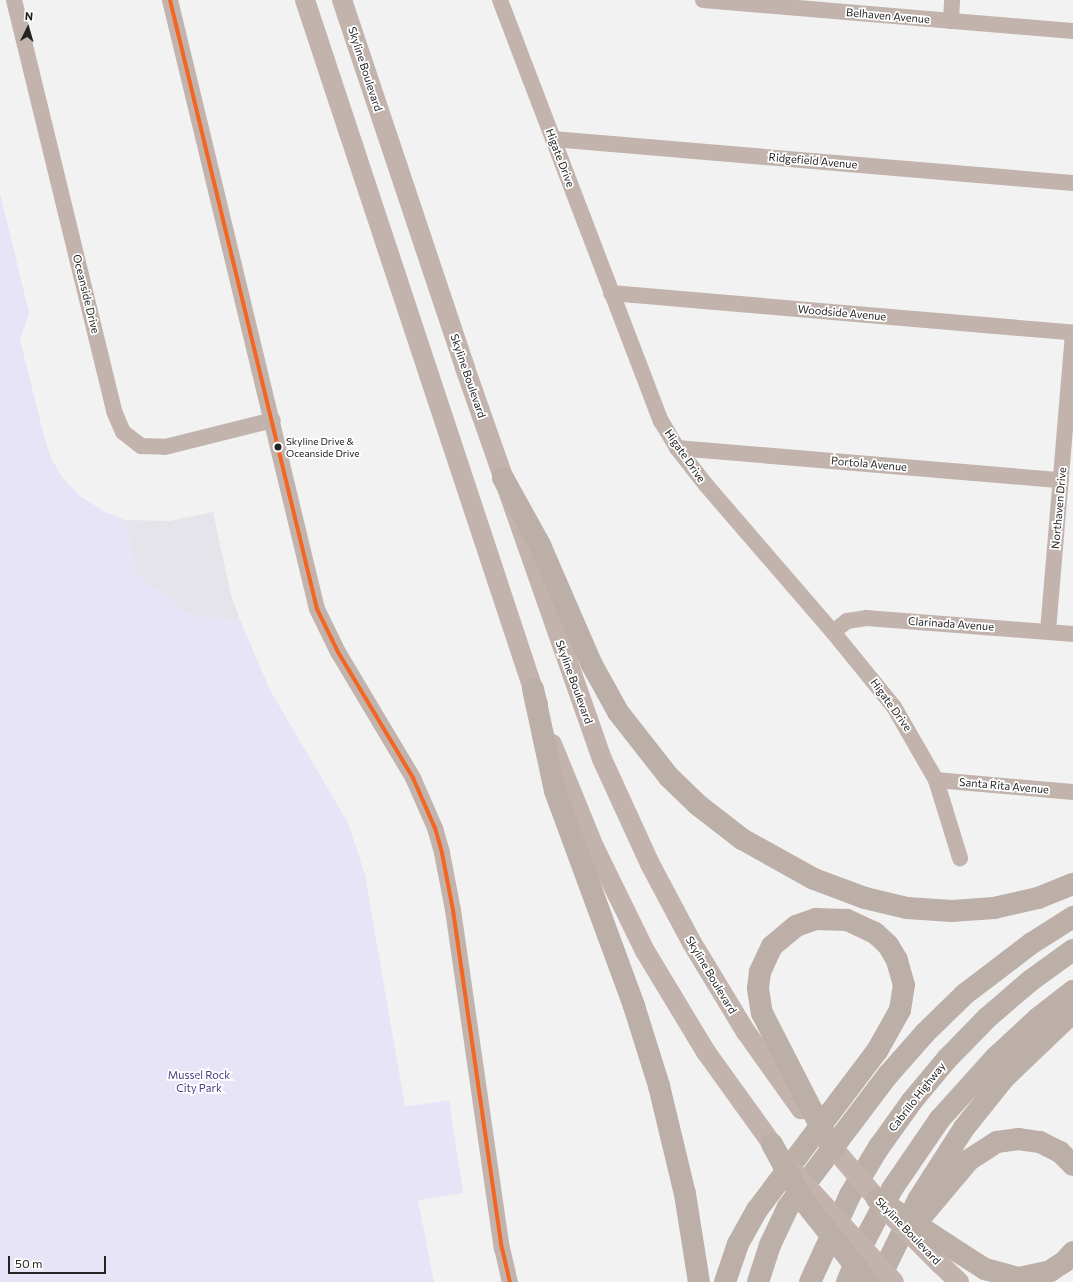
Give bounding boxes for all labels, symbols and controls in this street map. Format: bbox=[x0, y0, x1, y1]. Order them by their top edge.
street label: Belhaven Avenue bbox=[846, 6, 930, 26]
north arrow bbox=[8, 8, 48, 48]
text: N bbox=[24, 9, 34, 22]
street label: Skyline Boulevard bbox=[345, 25, 385, 113]
street label: Higate Drive bbox=[543, 127, 577, 189]
street label: Ridgefield Avenue bbox=[768, 151, 858, 171]
street label: Oceanside Drive bbox=[70, 253, 102, 335]
street label: Woodside Avenue bbox=[797, 303, 887, 323]
street label: Skyline Boulevard bbox=[447, 332, 489, 420]
street label: Higate Drive bbox=[662, 427, 708, 485]
place label: Skyline Drive & Oceanside Drive bbox=[286, 435, 360, 458]
marker: Skyline Drive & Oceanside Drive bbox=[273, 442, 283, 452]
street label: Portola Avenue bbox=[831, 454, 907, 474]
street label: Northaven Drive bbox=[1049, 467, 1069, 549]
street label: Clarinada Avenue bbox=[908, 614, 994, 634]
street label: Skyline Boulevard bbox=[553, 638, 595, 726]
street label: Higate Drive bbox=[868, 676, 914, 734]
street label: Santa Rita Avenue bbox=[959, 775, 1049, 797]
street label: Skyline Boulevard bbox=[683, 934, 739, 1016]
street label: Cabrillo Highway bbox=[886, 1060, 948, 1134]
park label: Mussel Rock City Park bbox=[168, 1069, 230, 1095]
street label: Skyline Boulevard bbox=[873, 1195, 943, 1267]
scale bar bbox=[10, 1248, 108, 1274]
text: 50 m bbox=[15, 1256, 43, 1270]

